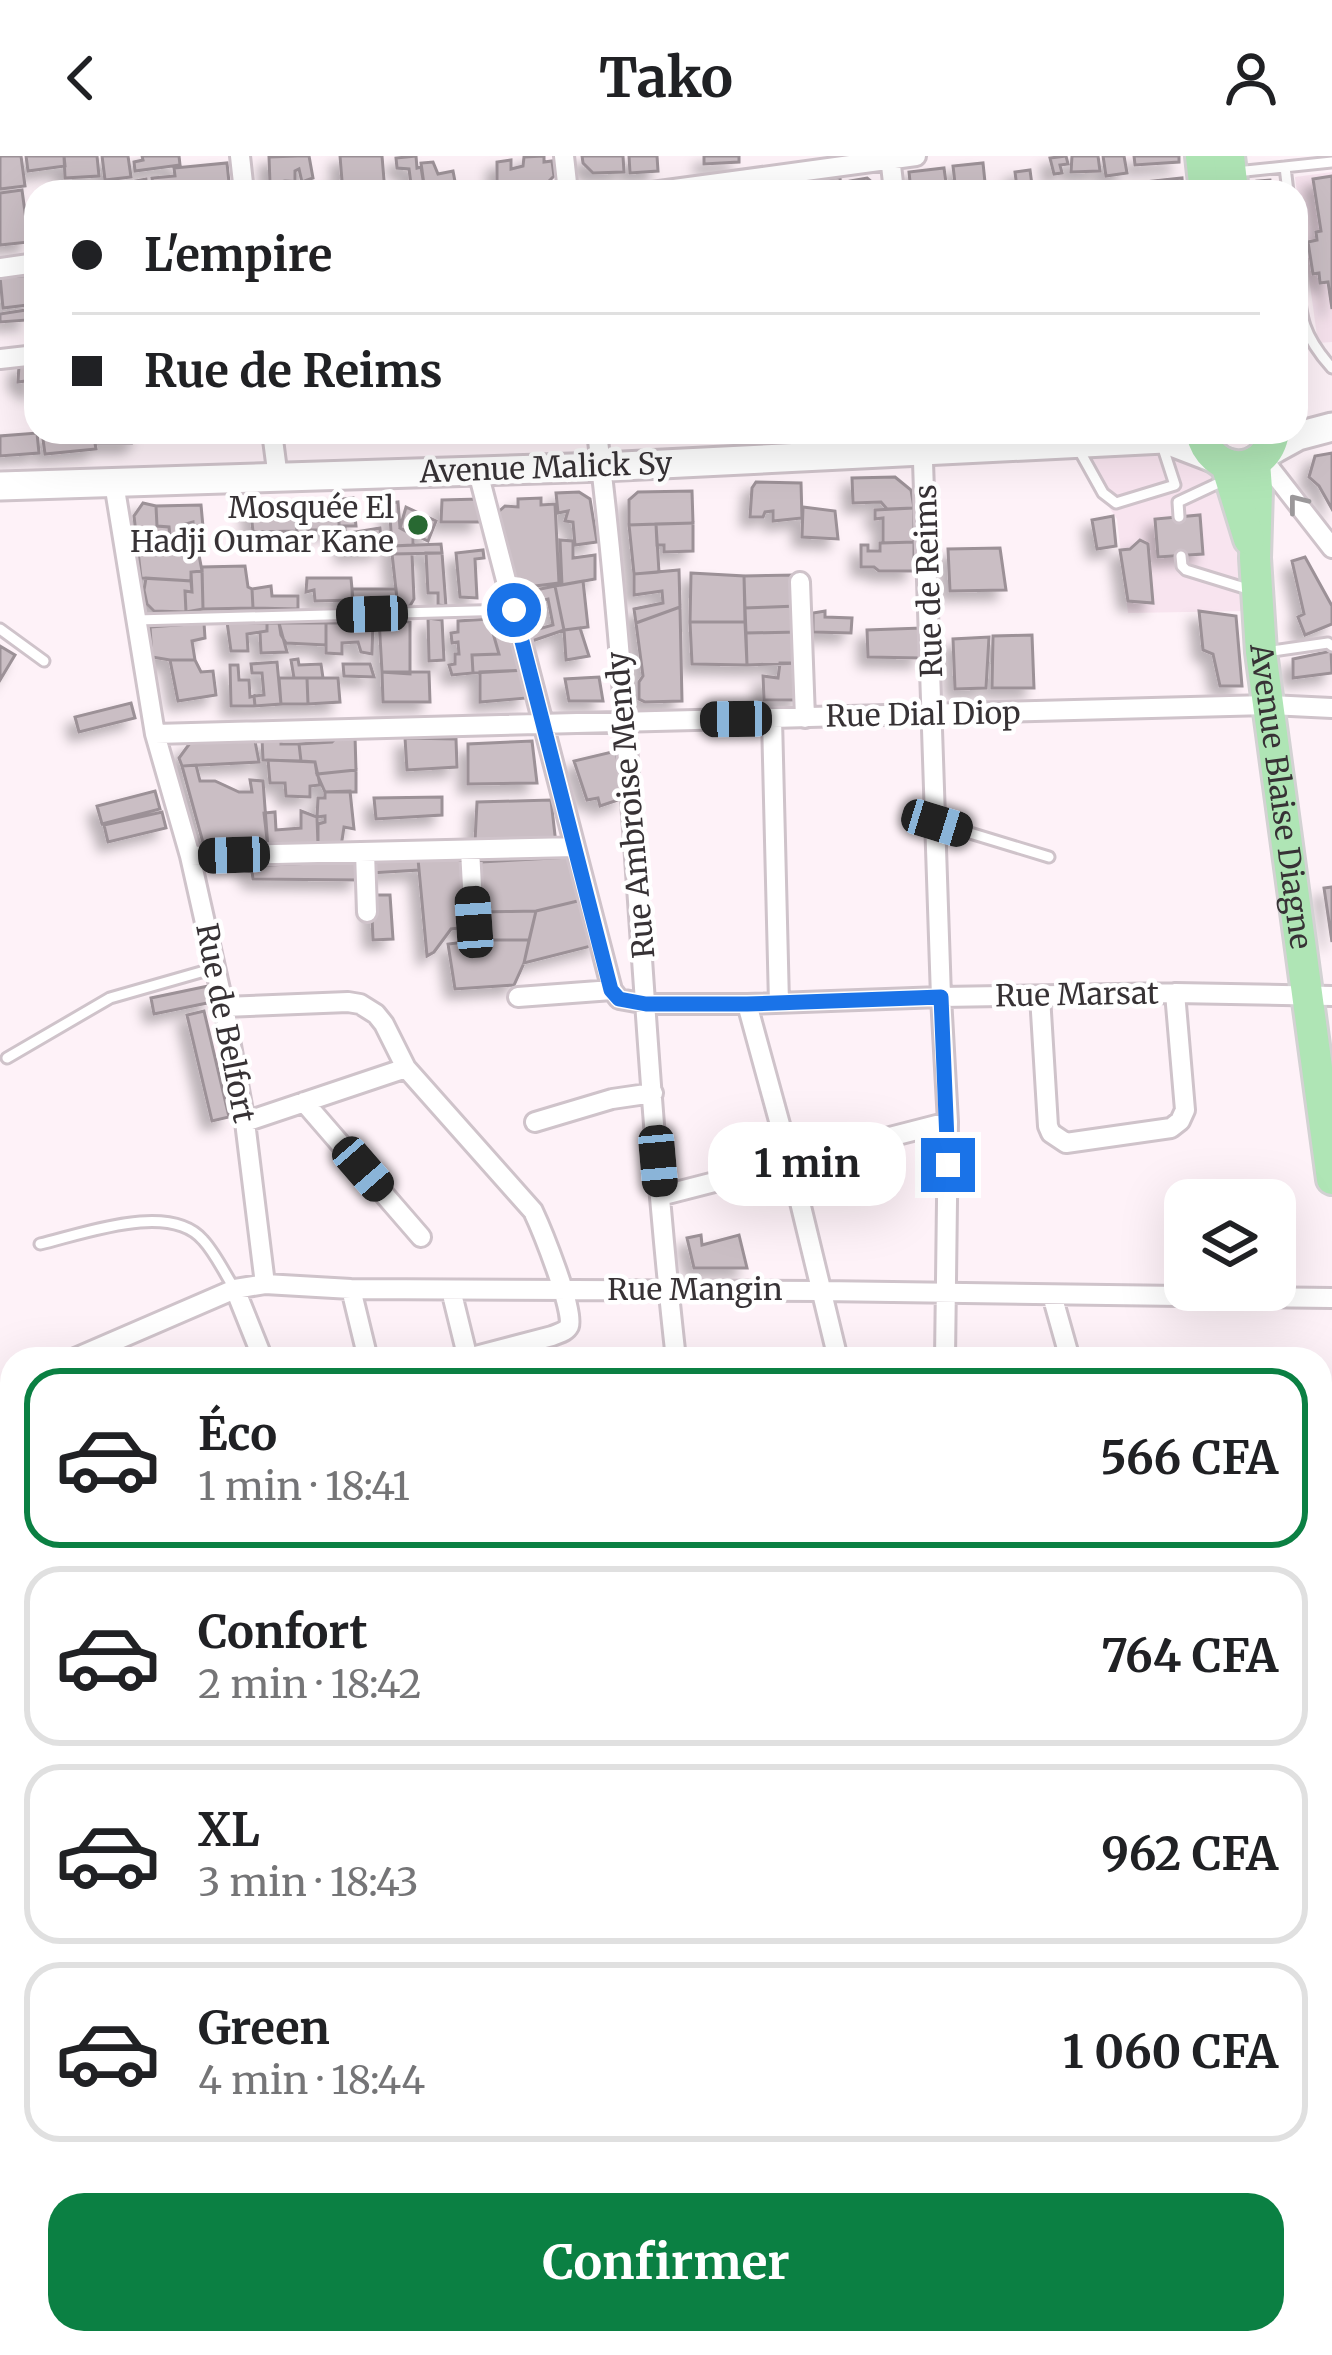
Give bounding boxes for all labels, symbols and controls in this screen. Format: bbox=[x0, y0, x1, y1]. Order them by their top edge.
text: Tako bbox=[599, 44, 733, 112]
icon: back bbox=[48, 45, 114, 111]
icon: person bbox=[1218, 45, 1284, 111]
text: L'empire bbox=[144, 227, 332, 283]
text: Rue de Reims bbox=[144, 343, 443, 399]
street label: Avenue Malick Sy bbox=[418, 444, 673, 490]
street label: Rue de Reims bbox=[906, 484, 950, 678]
place label: Mosquée El Hadji Oumar Kane bbox=[130, 488, 394, 560]
one-way arrow bbox=[1290, 494, 1311, 516]
marker: Mosquée El Hadji Oumar Kane bbox=[405, 512, 431, 538]
route start bbox=[487, 583, 541, 637]
car bbox=[335, 595, 409, 633]
street label: Avenue Blaise Diagne bbox=[1242, 640, 1321, 951]
street label: Rue Ambroise Mendy bbox=[598, 649, 662, 960]
street label: Rue Dial Diop bbox=[825, 693, 1021, 735]
car bbox=[700, 700, 772, 738]
car bbox=[897, 795, 977, 851]
car bbox=[197, 836, 271, 874]
car bbox=[454, 885, 494, 959]
street label: Rue de Belfort bbox=[188, 920, 264, 1126]
street label: Rue Marsat bbox=[995, 974, 1159, 1014]
callout: 1 min bbox=[708, 1123, 906, 1207]
car bbox=[637, 1124, 679, 1198]
car bbox=[326, 1130, 400, 1208]
route end bbox=[921, 1138, 975, 1192]
text: 1 min bbox=[754, 1139, 860, 1188]
map controls bbox=[1164, 1179, 1296, 1311]
button: layers bbox=[1164, 1179, 1296, 1311]
street label: Rue Mangin bbox=[607, 1270, 783, 1308]
icon: car bbox=[54, 1404, 162, 1512]
text: Éco bbox=[198, 1406, 277, 1462]
text: 566 CFA bbox=[1100, 1430, 1278, 1486]
text: 1 min · 18:41 bbox=[198, 1462, 410, 1511]
icon: car bbox=[54, 1602, 162, 1710]
text: Confort bbox=[198, 1604, 368, 1660]
text: 764 CFA bbox=[1101, 1628, 1278, 1684]
text: 2 min · 18:42 bbox=[198, 1660, 422, 1709]
icon: car bbox=[54, 1800, 162, 1908]
text: XL bbox=[198, 1802, 260, 1858]
text: 962 CFA bbox=[1101, 1826, 1278, 1882]
text: 3 min · 18:43 bbox=[198, 1858, 419, 1907]
icon: car bbox=[54, 1998, 162, 2106]
text: Green bbox=[198, 2000, 330, 2056]
text: 1 060 CFA bbox=[1063, 2024, 1278, 2080]
text: 4 min · 18:44 bbox=[198, 2056, 425, 2105]
button: Confirmer bbox=[48, 2193, 1284, 2331]

